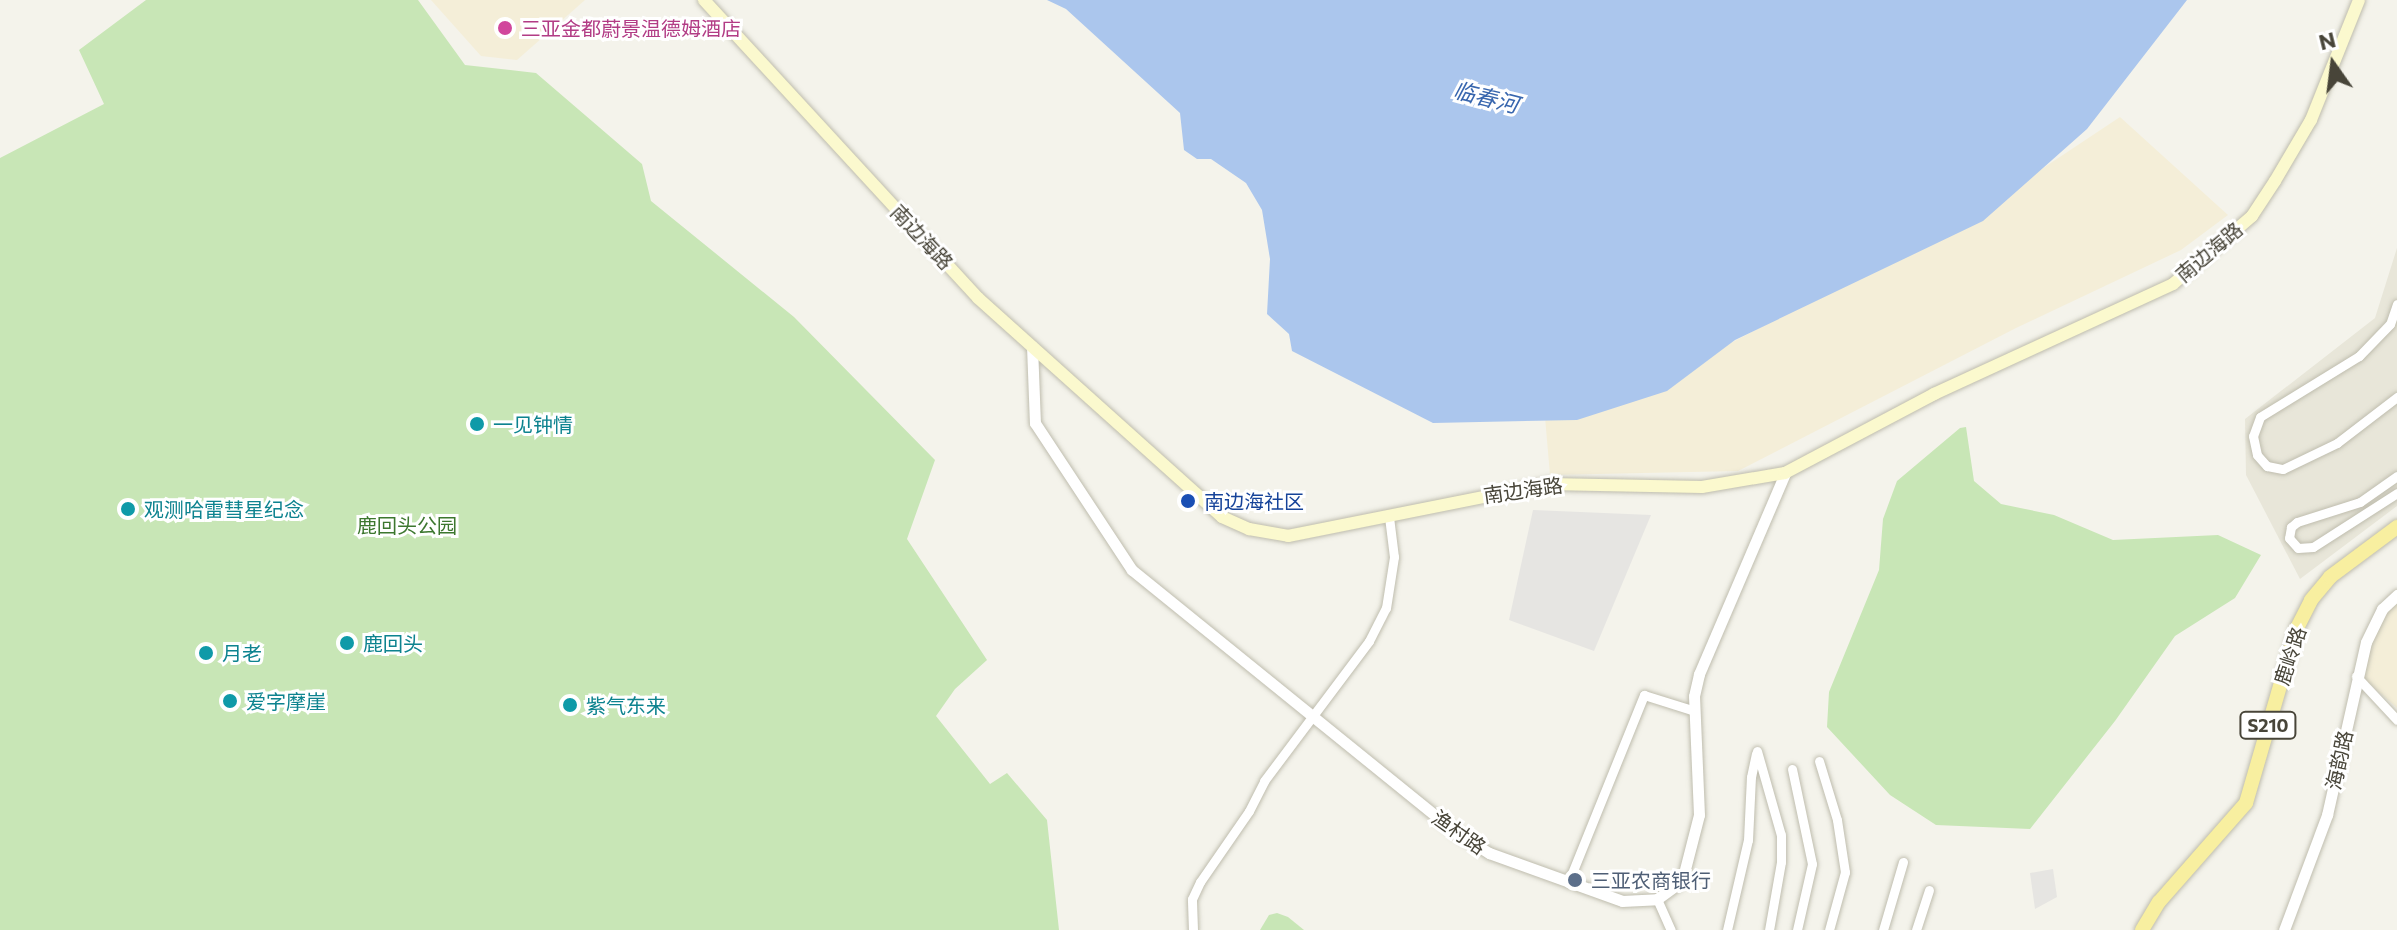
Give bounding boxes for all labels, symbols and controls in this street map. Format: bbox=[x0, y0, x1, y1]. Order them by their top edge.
place label: 三亚金都蔚景温德姆酒店 bbox=[521, 16, 741, 40]
marker: 三亚金都蔚景温德姆酒店 bbox=[496, 19, 514, 37]
north arrow bbox=[2293, 24, 2373, 104]
text: N bbox=[2316, 25, 2338, 55]
water label: 临春河 bbox=[1451, 76, 1521, 118]
street label: 南边海路 bbox=[886, 200, 958, 274]
street label: 南边海路 bbox=[2171, 217, 2247, 287]
place label: 一见钟情 bbox=[493, 412, 573, 436]
marker: 一见钟情 bbox=[468, 415, 486, 433]
street label: 南边海路 bbox=[1482, 473, 1564, 507]
place label: 南边海社区 bbox=[1204, 489, 1304, 513]
marker: 南边海社区 bbox=[1179, 492, 1197, 510]
place label: 观测哈雷彗星纪念 bbox=[144, 497, 304, 521]
marker: 观测哈雷彗星纪念 bbox=[119, 500, 137, 518]
park label: 鹿回头公园 bbox=[357, 513, 457, 537]
street label: 鹿岭路 bbox=[2269, 624, 2311, 688]
place label: 鹿回头 bbox=[363, 631, 423, 655]
marker: 鹿回头 bbox=[338, 634, 356, 652]
place label: 月老 bbox=[222, 641, 262, 665]
marker: 月老 bbox=[197, 644, 215, 662]
place label: 爱字摩崖 bbox=[246, 689, 326, 713]
marker: 爱字摩崖 bbox=[221, 692, 239, 710]
place label: 紫气东来 bbox=[586, 693, 666, 717]
marker: 紫气东来 bbox=[561, 696, 579, 714]
road number: S210 bbox=[2238, 711, 2298, 739]
street label: 海韵路 bbox=[2321, 728, 2357, 792]
street label: 渔村路 bbox=[1428, 805, 1490, 859]
place label: 三亚农商银行 bbox=[1591, 868, 1711, 892]
marker: 三亚农商银行 bbox=[1566, 871, 1584, 889]

